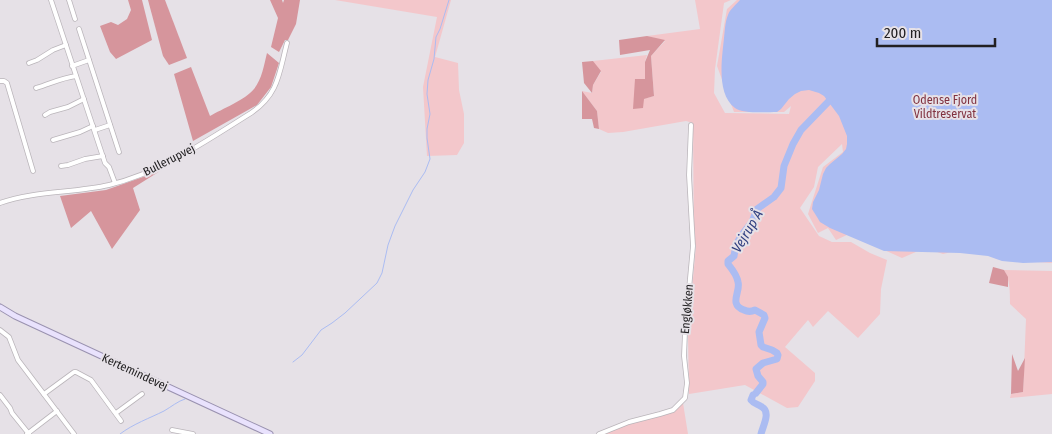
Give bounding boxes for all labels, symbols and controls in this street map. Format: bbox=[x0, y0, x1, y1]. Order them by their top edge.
scale bar bbox=[877, 15, 994, 47]
text: 200 m bbox=[884, 24, 921, 42]
park label: Odense Fjord Vildtreservat bbox=[913, 93, 977, 121]
street label: Bullerupvej bbox=[141, 141, 197, 179]
water label: Vejrup Å bbox=[727, 206, 767, 256]
street label: Engløkken bbox=[678, 283, 696, 335]
street label: Kertemindevej bbox=[100, 351, 170, 393]

